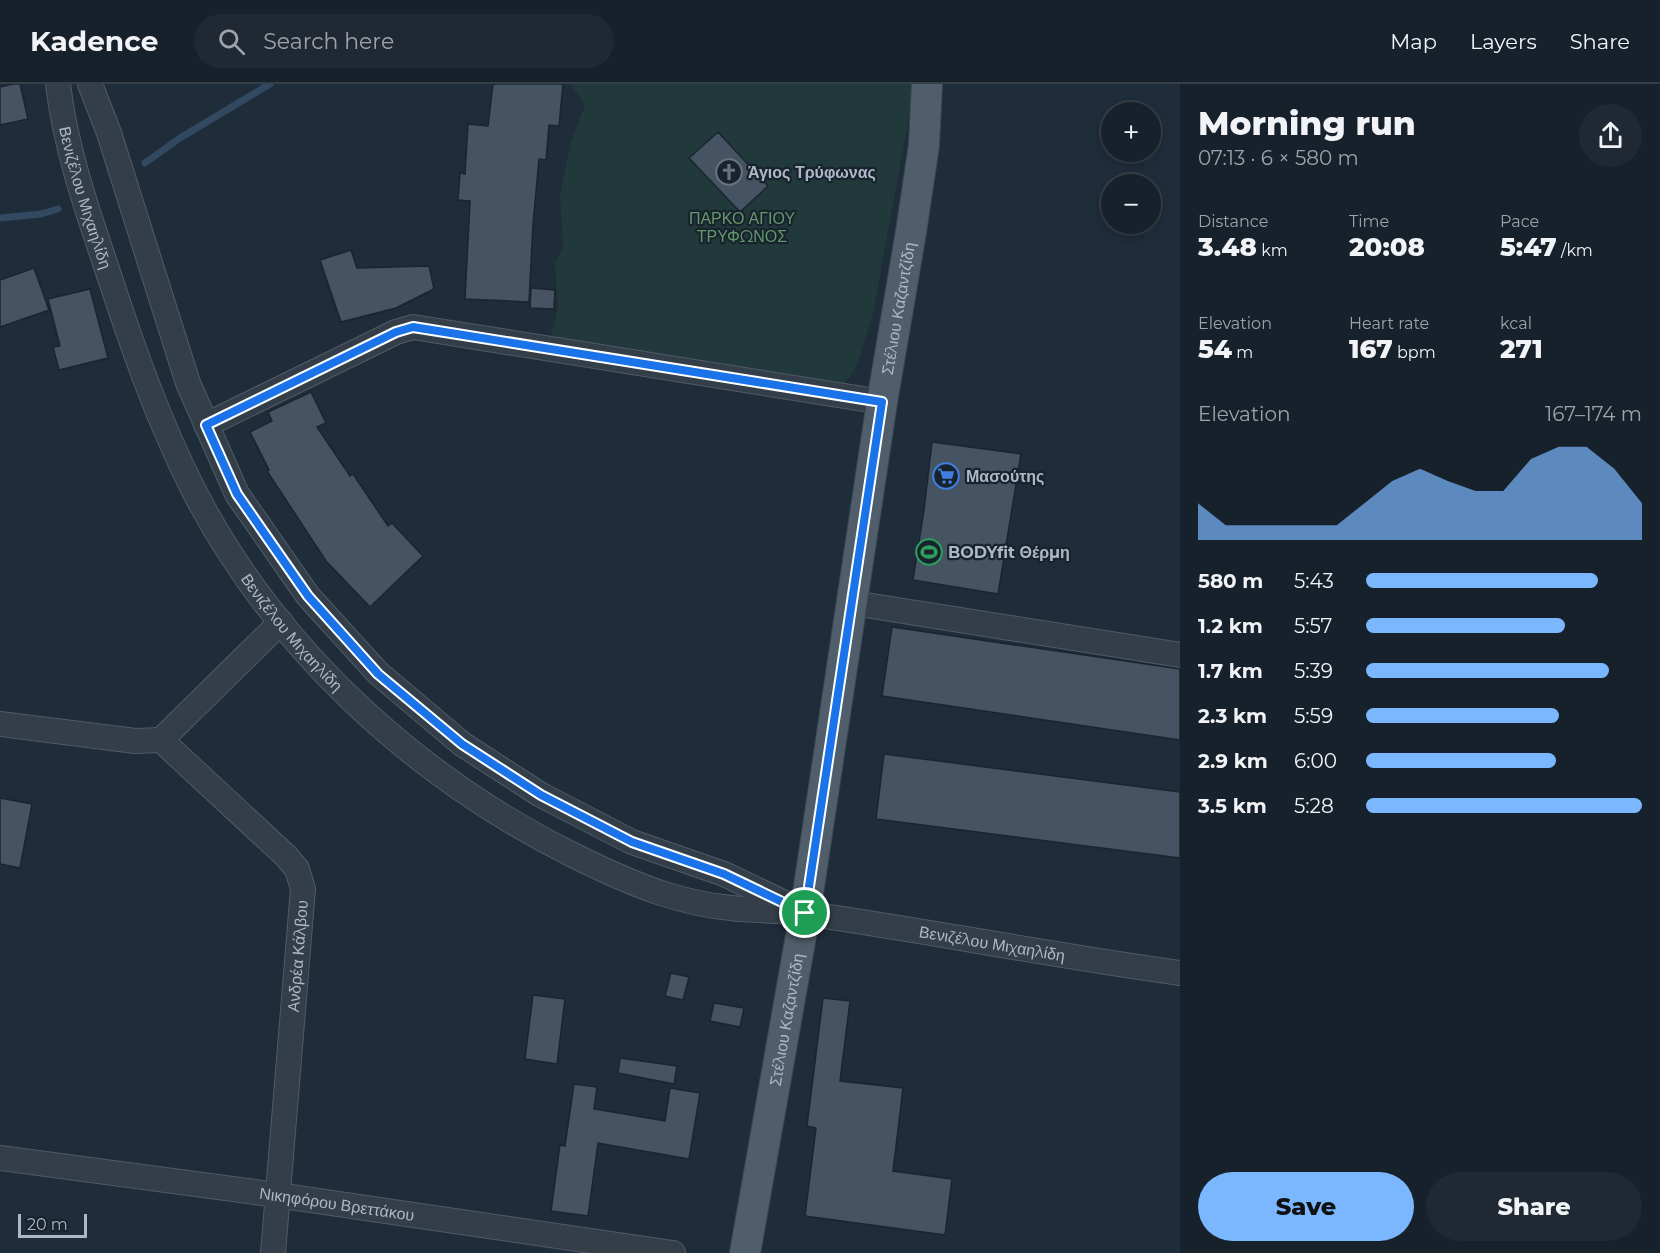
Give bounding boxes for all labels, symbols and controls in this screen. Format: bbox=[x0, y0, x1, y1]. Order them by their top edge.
search box bbox=[194, 14, 614, 68]
text: Kadence bbox=[30, 24, 158, 58]
icon: search bbox=[215, 25, 248, 58]
text: Search here bbox=[263, 28, 394, 55]
text: Map bbox=[1390, 29, 1437, 54]
text: Layers bbox=[1470, 29, 1537, 54]
text: Share bbox=[1570, 29, 1630, 54]
map controls bbox=[1101, 102, 1161, 234]
button: + bbox=[1101, 102, 1161, 162]
text: Morning run bbox=[1198, 103, 1416, 143]
button: share bbox=[1579, 104, 1642, 167]
street label: Βενιζέλου Μιχαηλίδη bbox=[56, 125, 116, 271]
text: 07:13 · 6 × 580 m bbox=[1198, 146, 1359, 170]
church icon: Άγιος Τρύφωνας bbox=[714, 157, 744, 187]
place label: Άγιος Τρύφωνας bbox=[748, 163, 876, 182]
button: − bbox=[1101, 174, 1161, 234]
park label: ΠΑΡΚΟ ΑΓΙΟΥ ΤΡΥΦΩΝΟΣ bbox=[689, 209, 795, 246]
text: Distance bbox=[1198, 212, 1268, 231]
text: Time bbox=[1349, 212, 1389, 231]
text: Pace bbox=[1500, 212, 1539, 231]
text: 3.48 bbox=[1198, 231, 1257, 263]
text: 20:08 bbox=[1349, 231, 1425, 263]
text: 5:47 bbox=[1500, 231, 1557, 263]
street label: Στέλιου Καζαντζίδη bbox=[877, 241, 919, 376]
text: km bbox=[1257, 241, 1288, 260]
text: /km bbox=[1557, 241, 1593, 260]
text: Elevation bbox=[1198, 314, 1272, 333]
text: Heart rate bbox=[1349, 314, 1429, 333]
text: kcal bbox=[1500, 314, 1532, 333]
text: 54 bbox=[1198, 333, 1232, 365]
text: 167 bbox=[1349, 333, 1393, 365]
text: 271 bbox=[1500, 333, 1543, 365]
text: m bbox=[1232, 343, 1253, 362]
text: bpm bbox=[1393, 343, 1436, 362]
text: Elevation bbox=[1198, 402, 1290, 426]
text: 167–174 m bbox=[1545, 402, 1642, 426]
supermarket icon: Μασούτης bbox=[931, 461, 961, 491]
place label: Μασούτης bbox=[966, 467, 1044, 486]
sports icon: BODYfit Θέρμη bbox=[914, 537, 944, 567]
place label: BODYfit Θέρμη bbox=[948, 543, 1070, 562]
text: 580 m bbox=[1198, 569, 1263, 593]
text: 5:43 bbox=[1294, 569, 1334, 593]
street label: Βενιζέλου Μιχαηλίδη bbox=[237, 570, 347, 695]
text: 1.2 km bbox=[1198, 614, 1263, 638]
text: 5:57 bbox=[1294, 614, 1332, 638]
text: 1.7 km bbox=[1198, 659, 1263, 683]
text: 5:39 bbox=[1294, 659, 1333, 683]
text: 2.3 km bbox=[1198, 704, 1267, 728]
text: 5:59 bbox=[1294, 704, 1333, 728]
text: 2.9 km bbox=[1198, 749, 1268, 773]
text: 6:00 bbox=[1294, 749, 1337, 773]
text: 3.5 km bbox=[1198, 794, 1267, 818]
text: 5:28 bbox=[1294, 794, 1334, 818]
pin bbox=[779, 887, 830, 938]
icon: arrive bbox=[788, 896, 821, 929]
street label: Ανδρέα Κάλβου bbox=[283, 899, 312, 1013]
street label: Βενιζέλου Μιχαηλίδη bbox=[918, 922, 1067, 965]
street label: Στέλιου Καζαντζίδη bbox=[765, 952, 807, 1087]
button: Save bbox=[1198, 1172, 1414, 1241]
button: Share bbox=[1426, 1172, 1642, 1241]
street label: Νικηφόρου Βρεττάκου bbox=[258, 1183, 416, 1225]
scale bar bbox=[18, 1211, 87, 1238]
text: 20 m bbox=[27, 1215, 68, 1234]

